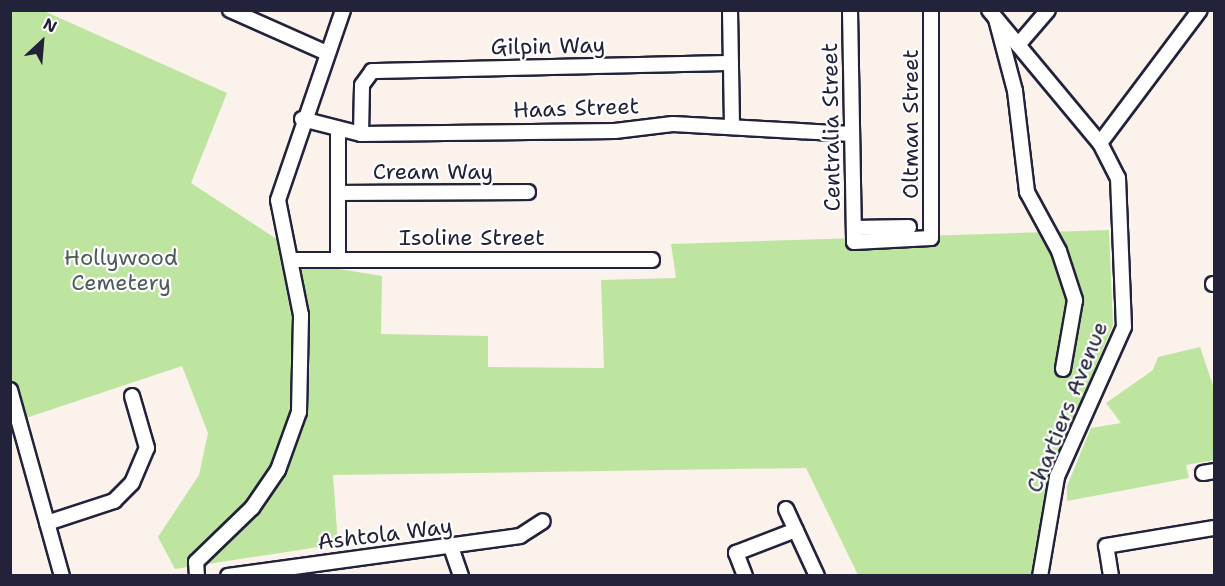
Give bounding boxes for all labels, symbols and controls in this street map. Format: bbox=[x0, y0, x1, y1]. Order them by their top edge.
north arrow bbox=[12, 12, 72, 72]
text: N bbox=[40, 13, 60, 38]
street label: Gilpin Way bbox=[490, 32, 606, 60]
street label: Centralia Street bbox=[816, 42, 846, 212]
street label: Oltman Street bbox=[898, 49, 924, 199]
street label: Haas Street bbox=[512, 93, 640, 123]
street label: Cream Way bbox=[373, 159, 493, 185]
street label: Isoline Street bbox=[399, 225, 545, 251]
park label: Hollywood Cemetery bbox=[64, 244, 178, 296]
street label: Chartiers Avenue bbox=[1021, 318, 1113, 496]
street label: Ashtola Way bbox=[316, 513, 454, 555]

